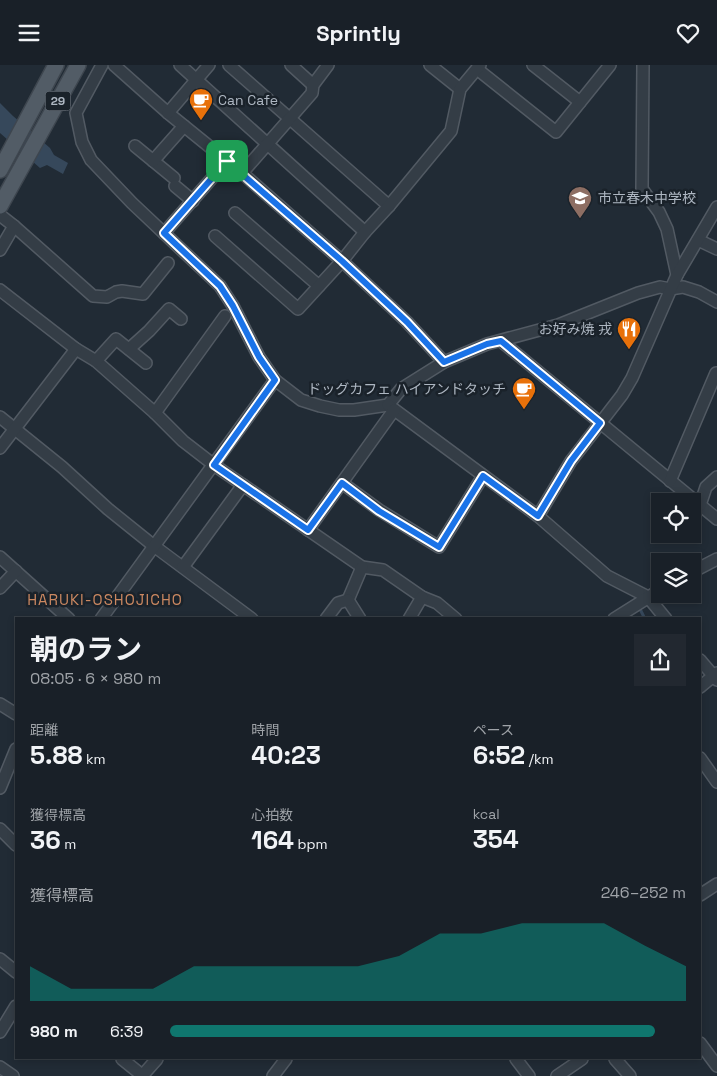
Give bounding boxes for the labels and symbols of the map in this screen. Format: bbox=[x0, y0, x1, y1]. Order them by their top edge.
cafe icon: Can Cafe bbox=[188, 87, 214, 121]
place label: Can Cafe bbox=[218, 91, 278, 109]
road number: 29 bbox=[46, 92, 70, 111]
pin bbox=[206, 140, 248, 182]
school or university icon: 市立春木中学校 bbox=[567, 185, 593, 219]
place label: 市立春木中学校 bbox=[598, 189, 696, 207]
restaurant icon: お好み焼 戎 bbox=[616, 316, 642, 350]
place label: お好み焼 戎 bbox=[538, 320, 612, 338]
cafe icon: ドッグカフェ ハイアンドタッチ bbox=[511, 376, 537, 410]
place label: ドッグカフェ ハイアンドタッチ bbox=[307, 380, 506, 398]
district label: HARUKI-OSHOJICHO bbox=[27, 590, 183, 609]

